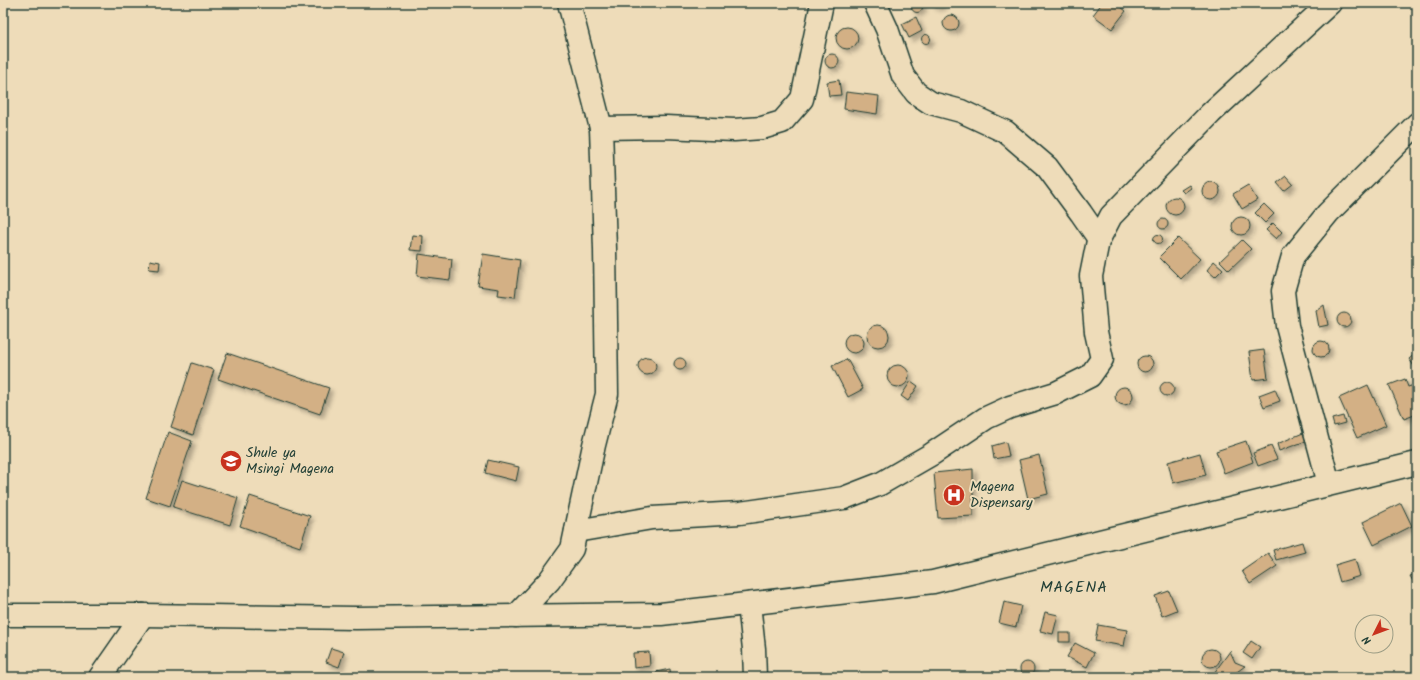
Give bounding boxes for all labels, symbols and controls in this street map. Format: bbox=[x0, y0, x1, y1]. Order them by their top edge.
place label: Shule ya Msingi Magena bbox=[246, 442, 334, 480]
school or university icon: Shule ya Msingi Magena bbox=[218, 448, 244, 474]
place label: Magena Dispensary bbox=[970, 476, 1033, 514]
hospital icon: Magena Dispensary bbox=[941, 482, 967, 508]
district label: MAGENA bbox=[1040, 575, 1108, 600]
north arrow bbox=[1354, 614, 1394, 654]
text: N bbox=[1358, 631, 1376, 649]

